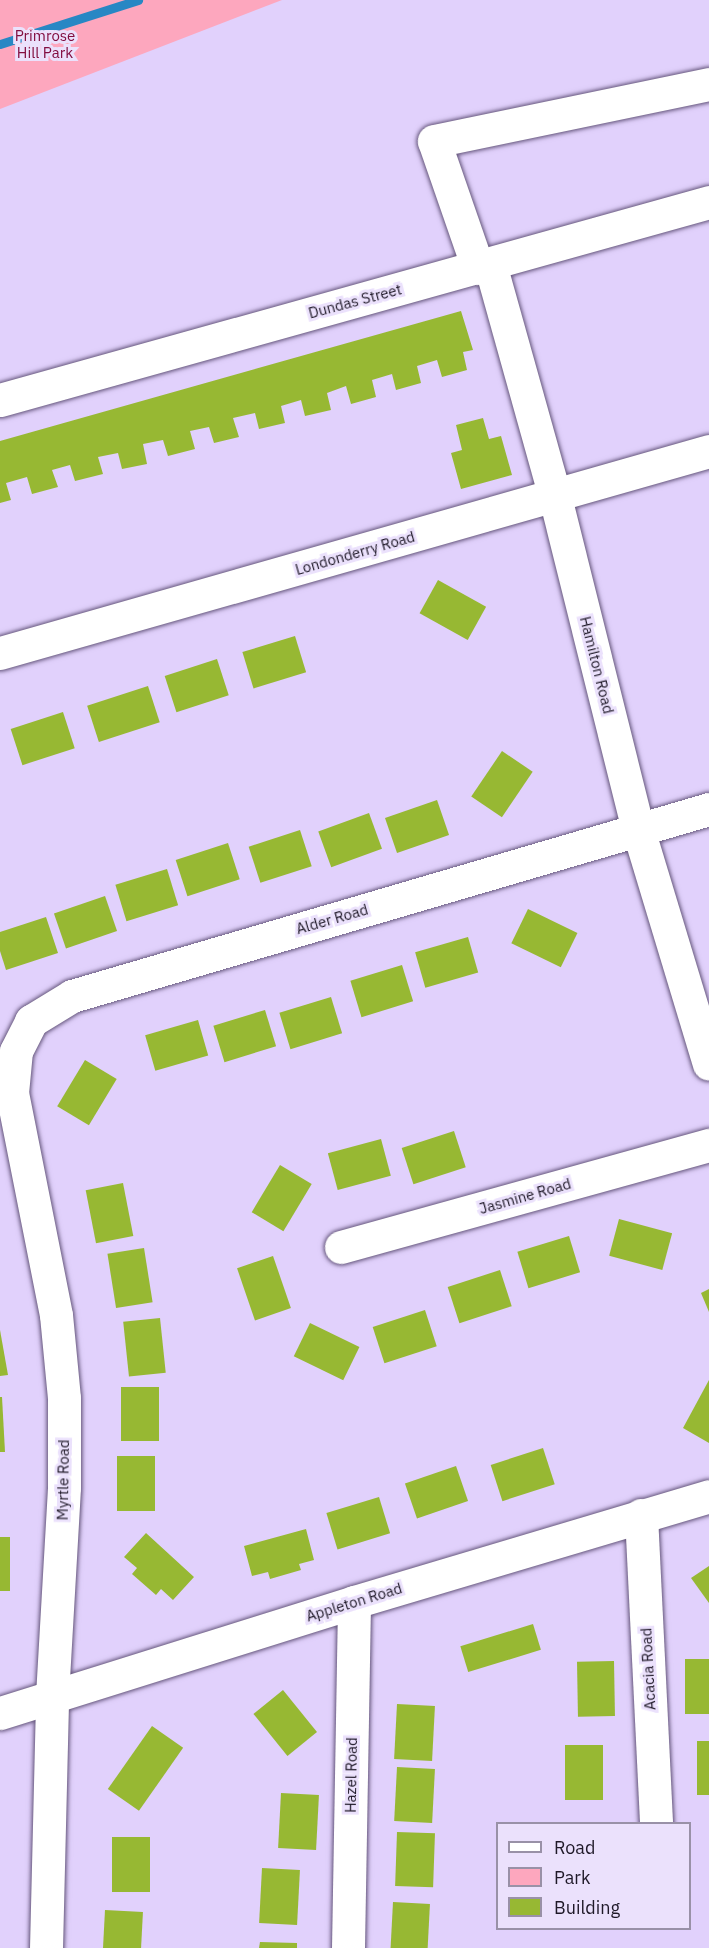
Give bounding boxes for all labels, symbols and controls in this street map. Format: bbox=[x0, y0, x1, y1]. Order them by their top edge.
park label: Primrose Hill Park bbox=[15, 26, 75, 61]
street label: Dundas Street bbox=[306, 280, 404, 322]
street label: Londonderry Road bbox=[293, 527, 417, 579]
street label: Hamilton Road bbox=[576, 614, 618, 716]
street label: Alder Road bbox=[294, 900, 370, 938]
street label: Jasmine Road bbox=[477, 1174, 573, 1218]
street label: Myrtle Road bbox=[53, 1439, 73, 1521]
street label: Appleton Road bbox=[304, 1579, 404, 1625]
street label: Acacia Road bbox=[637, 1627, 659, 1711]
street label: Hazel Road bbox=[341, 1737, 361, 1813]
legend bbox=[496, 1822, 691, 1930]
text: Road bbox=[554, 1836, 595, 1859]
text: Park bbox=[554, 1866, 590, 1889]
text: Building bbox=[554, 1896, 620, 1919]

